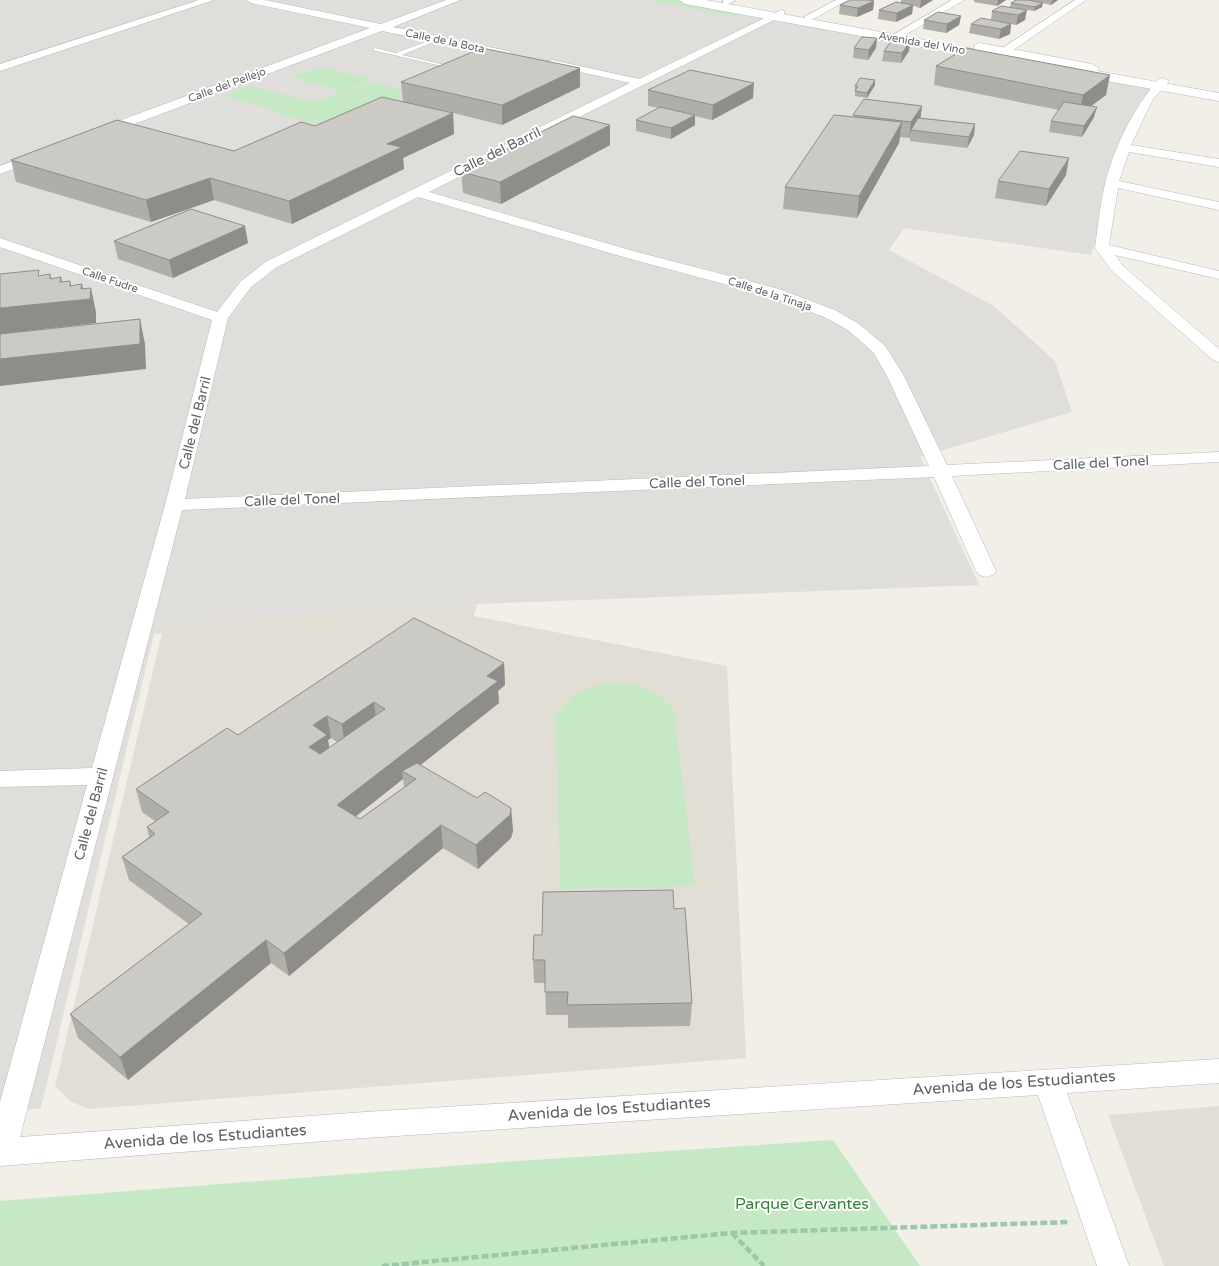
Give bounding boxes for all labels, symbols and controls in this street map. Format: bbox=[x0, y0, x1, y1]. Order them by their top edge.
street label: Calle de la Bota bbox=[404, 26, 486, 56]
street label: Avenida del Vino bbox=[878, 29, 967, 57]
street label: Calle del Pellejo bbox=[186, 65, 268, 105]
street label: Calle del Barril bbox=[450, 123, 544, 181]
street label: Calle Fudre bbox=[80, 264, 140, 296]
street label: Calle de la Tinaja bbox=[726, 274, 814, 314]
street label: Calle del Barril bbox=[175, 375, 215, 471]
street label: Calle del Tonel bbox=[1053, 452, 1149, 474]
street label: Calle del Tonel bbox=[649, 472, 745, 492]
street label: Calle del Tonel bbox=[244, 490, 340, 510]
street label: Calle del Barril bbox=[70, 766, 112, 862]
street label: Avenida de los Estudiantes bbox=[912, 1066, 1116, 1100]
street label: Avenida de los Estudiantes bbox=[507, 1092, 711, 1126]
street label: Avenida de los Estudiantes bbox=[103, 1120, 307, 1154]
park label: Parque Cervantes bbox=[735, 1194, 869, 1214]

